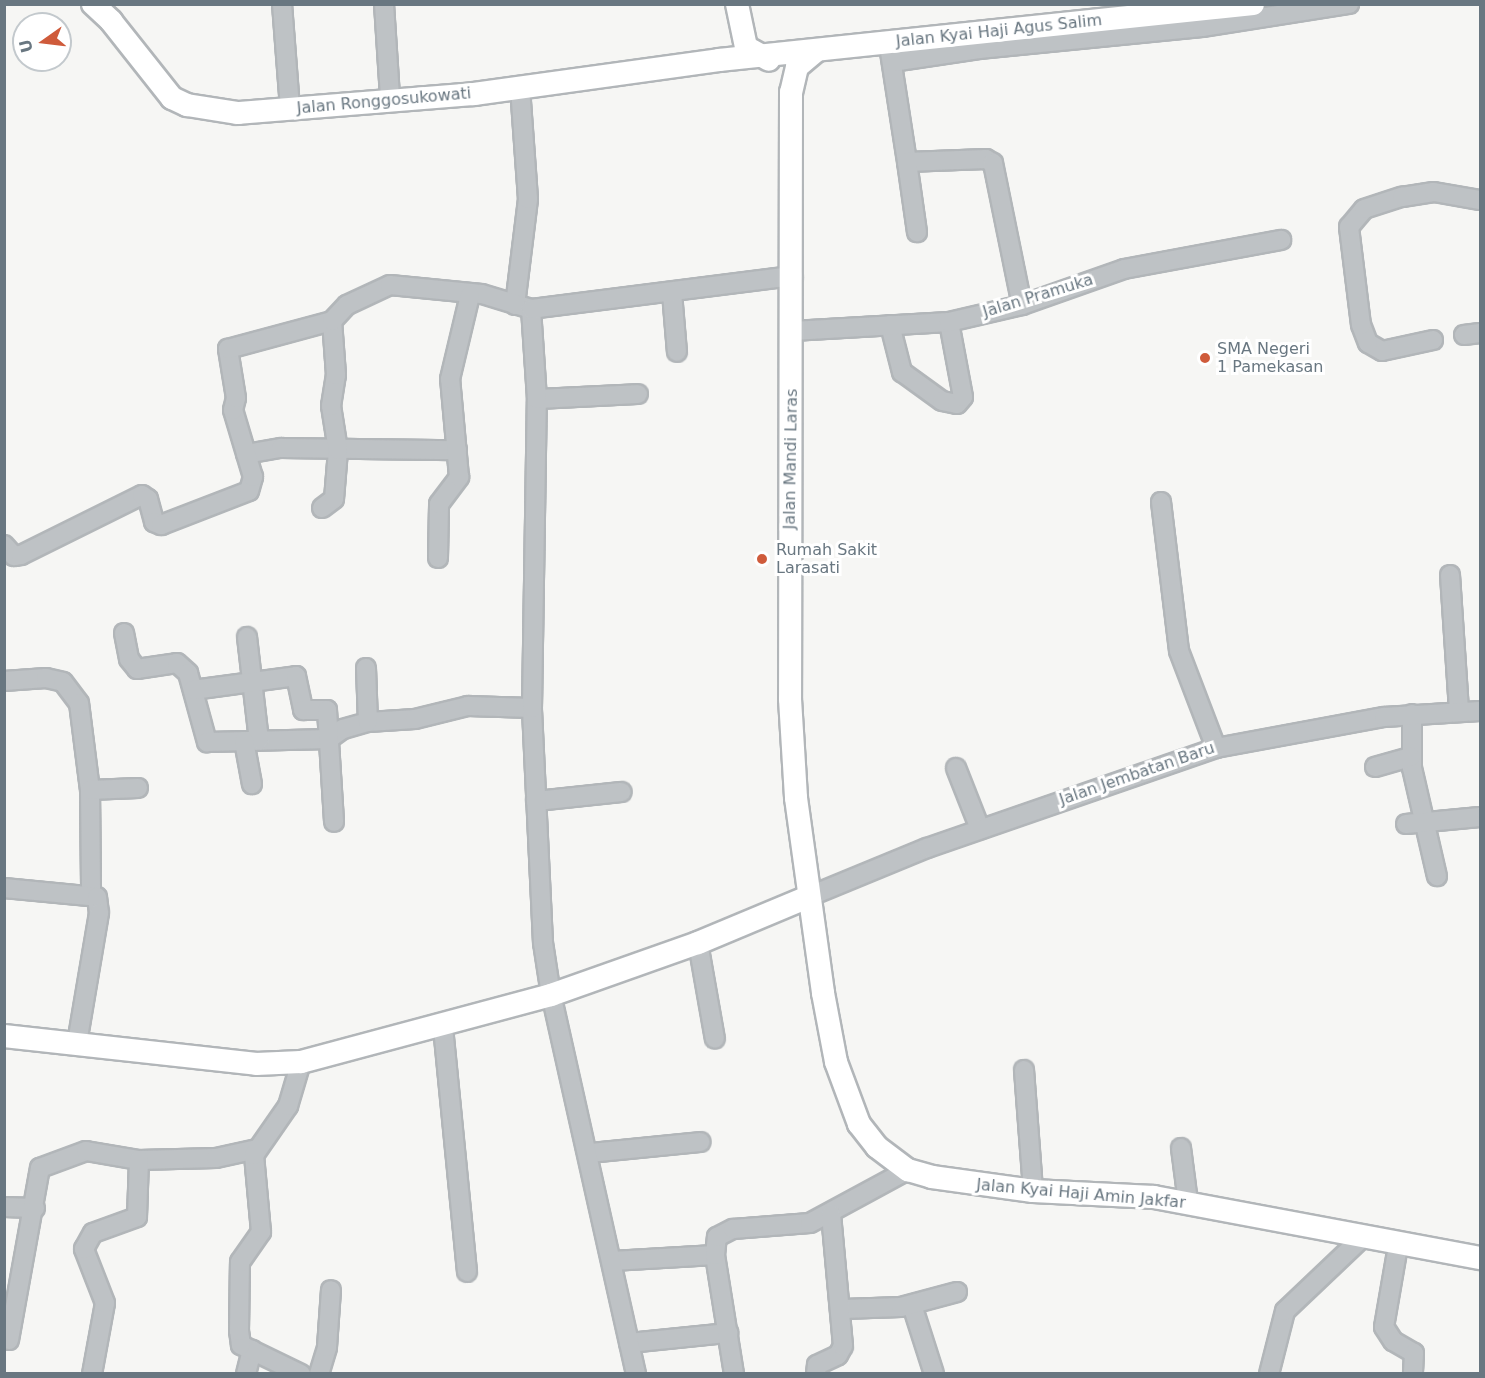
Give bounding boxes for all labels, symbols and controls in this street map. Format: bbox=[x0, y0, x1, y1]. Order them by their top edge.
street label: Jalan Kyai Haji Agus Salim bbox=[895, 11, 1103, 51]
north arrow bbox=[12, 12, 72, 72]
text: U bbox=[15, 37, 37, 55]
street label: Jalan Ronggosukowati bbox=[296, 84, 472, 118]
street label: Jalan Pramuka bbox=[981, 270, 1095, 322]
place label: SMA Negeri 1 Pamekasan bbox=[1217, 339, 1324, 377]
marker: SMA Negeri 1 Pamekasan bbox=[1198, 351, 1212, 365]
street label: Jalan Mandi Laras bbox=[780, 388, 802, 530]
place label: Rumah Sakit Larasati bbox=[776, 540, 877, 578]
marker: Rumah Sakit Larasati bbox=[753, 550, 771, 568]
street label: Jalan Jembatan Baru bbox=[1057, 738, 1217, 810]
street label: Jalan Kyai Haji Amin Jakfar bbox=[976, 1175, 1186, 1213]

